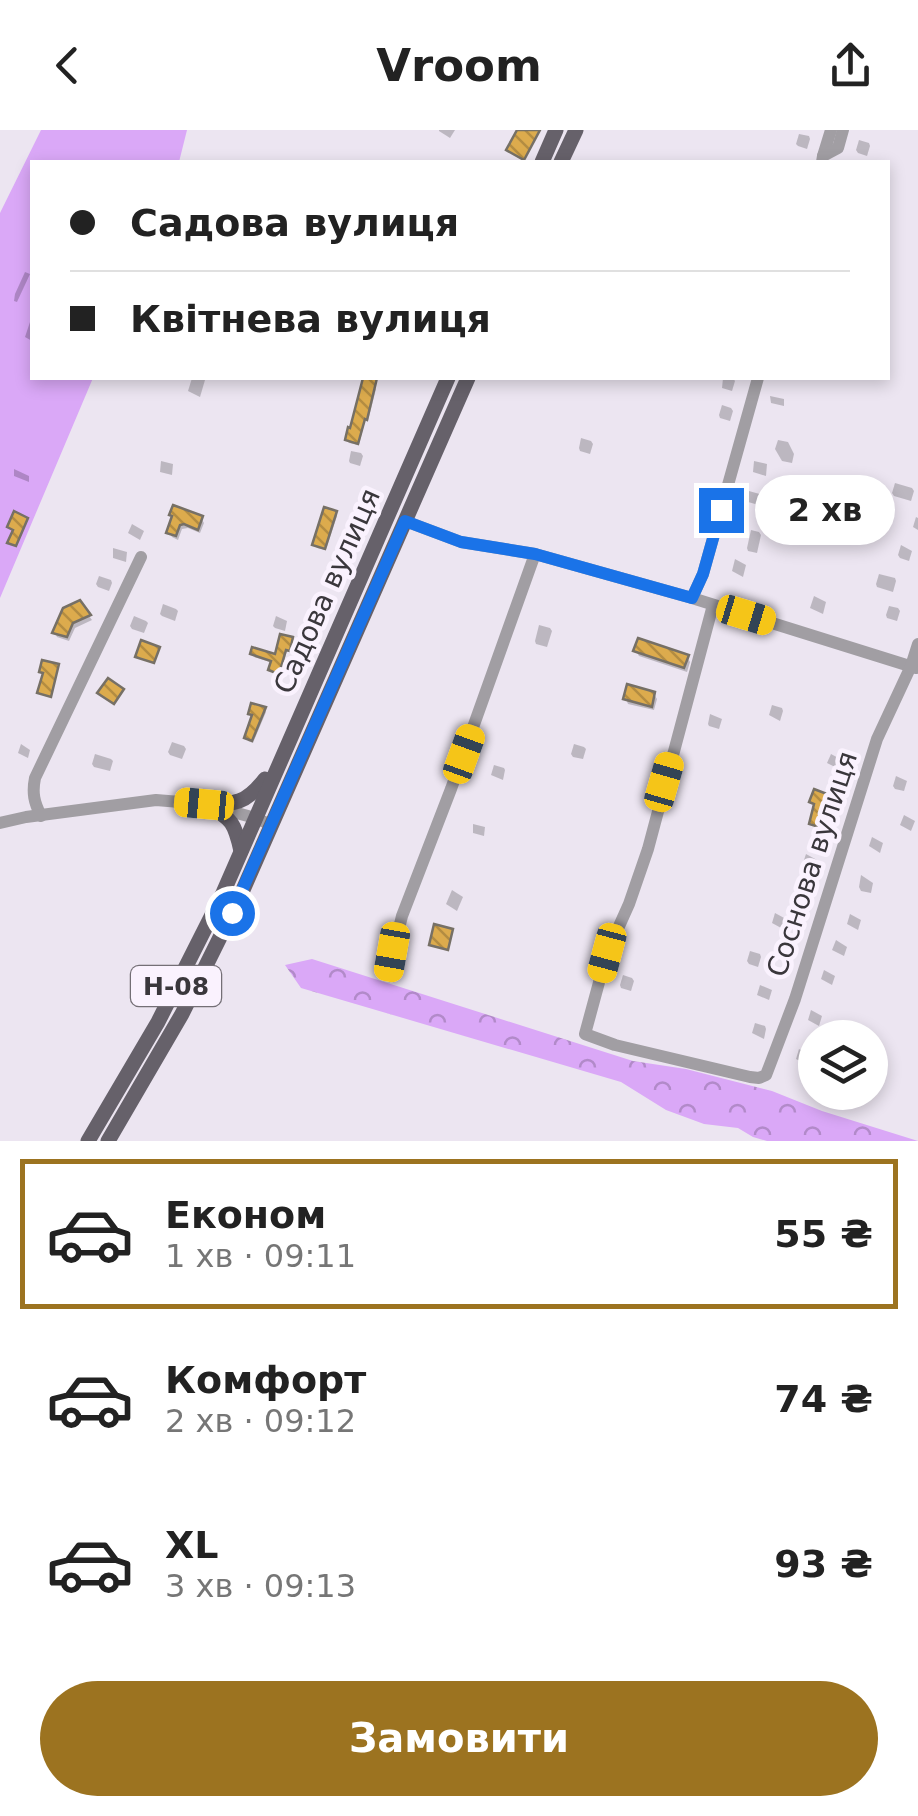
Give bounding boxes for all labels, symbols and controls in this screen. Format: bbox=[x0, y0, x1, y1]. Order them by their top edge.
icon: back bbox=[40, 38, 95, 93]
icon: share bbox=[823, 38, 878, 93]
text: Vroom bbox=[376, 39, 542, 92]
text: Садова вулиця bbox=[130, 201, 459, 245]
text: Квітнева вулиця bbox=[130, 297, 491, 341]
callout: 2 хв bbox=[756, 475, 896, 545]
street label: Садова вулиця bbox=[267, 483, 387, 699]
route end bbox=[699, 488, 744, 533]
text: 2 хв bbox=[788, 491, 862, 529]
car bbox=[713, 592, 779, 638]
car bbox=[440, 721, 488, 787]
street label: Соснова вулиця bbox=[760, 747, 864, 981]
car bbox=[641, 749, 687, 815]
car bbox=[173, 786, 235, 822]
route start bbox=[210, 891, 255, 936]
car bbox=[372, 920, 412, 984]
car bbox=[585, 920, 629, 986]
road number: Н-08 bbox=[131, 966, 221, 1006]
map controls bbox=[798, 1020, 888, 1110]
button: layers bbox=[798, 1020, 888, 1110]
icon: car bbox=[45, 1189, 135, 1279]
text: Економ bbox=[165, 1193, 326, 1237]
text: 55 ₴ bbox=[774, 1212, 873, 1256]
text: 1 хв · 09:11 bbox=[165, 1237, 356, 1275]
icon: car bbox=[45, 1354, 135, 1444]
text: Комфорт bbox=[165, 1358, 366, 1402]
text: 74 ₴ bbox=[774, 1377, 873, 1421]
text: 2 хв · 09:12 bbox=[165, 1402, 356, 1440]
icon: car bbox=[45, 1519, 135, 1609]
text: XL bbox=[165, 1523, 219, 1567]
text: 93 ₴ bbox=[774, 1542, 873, 1586]
text: 3 хв · 09:13 bbox=[165, 1567, 356, 1605]
button: Замовити bbox=[40, 1681, 878, 1796]

